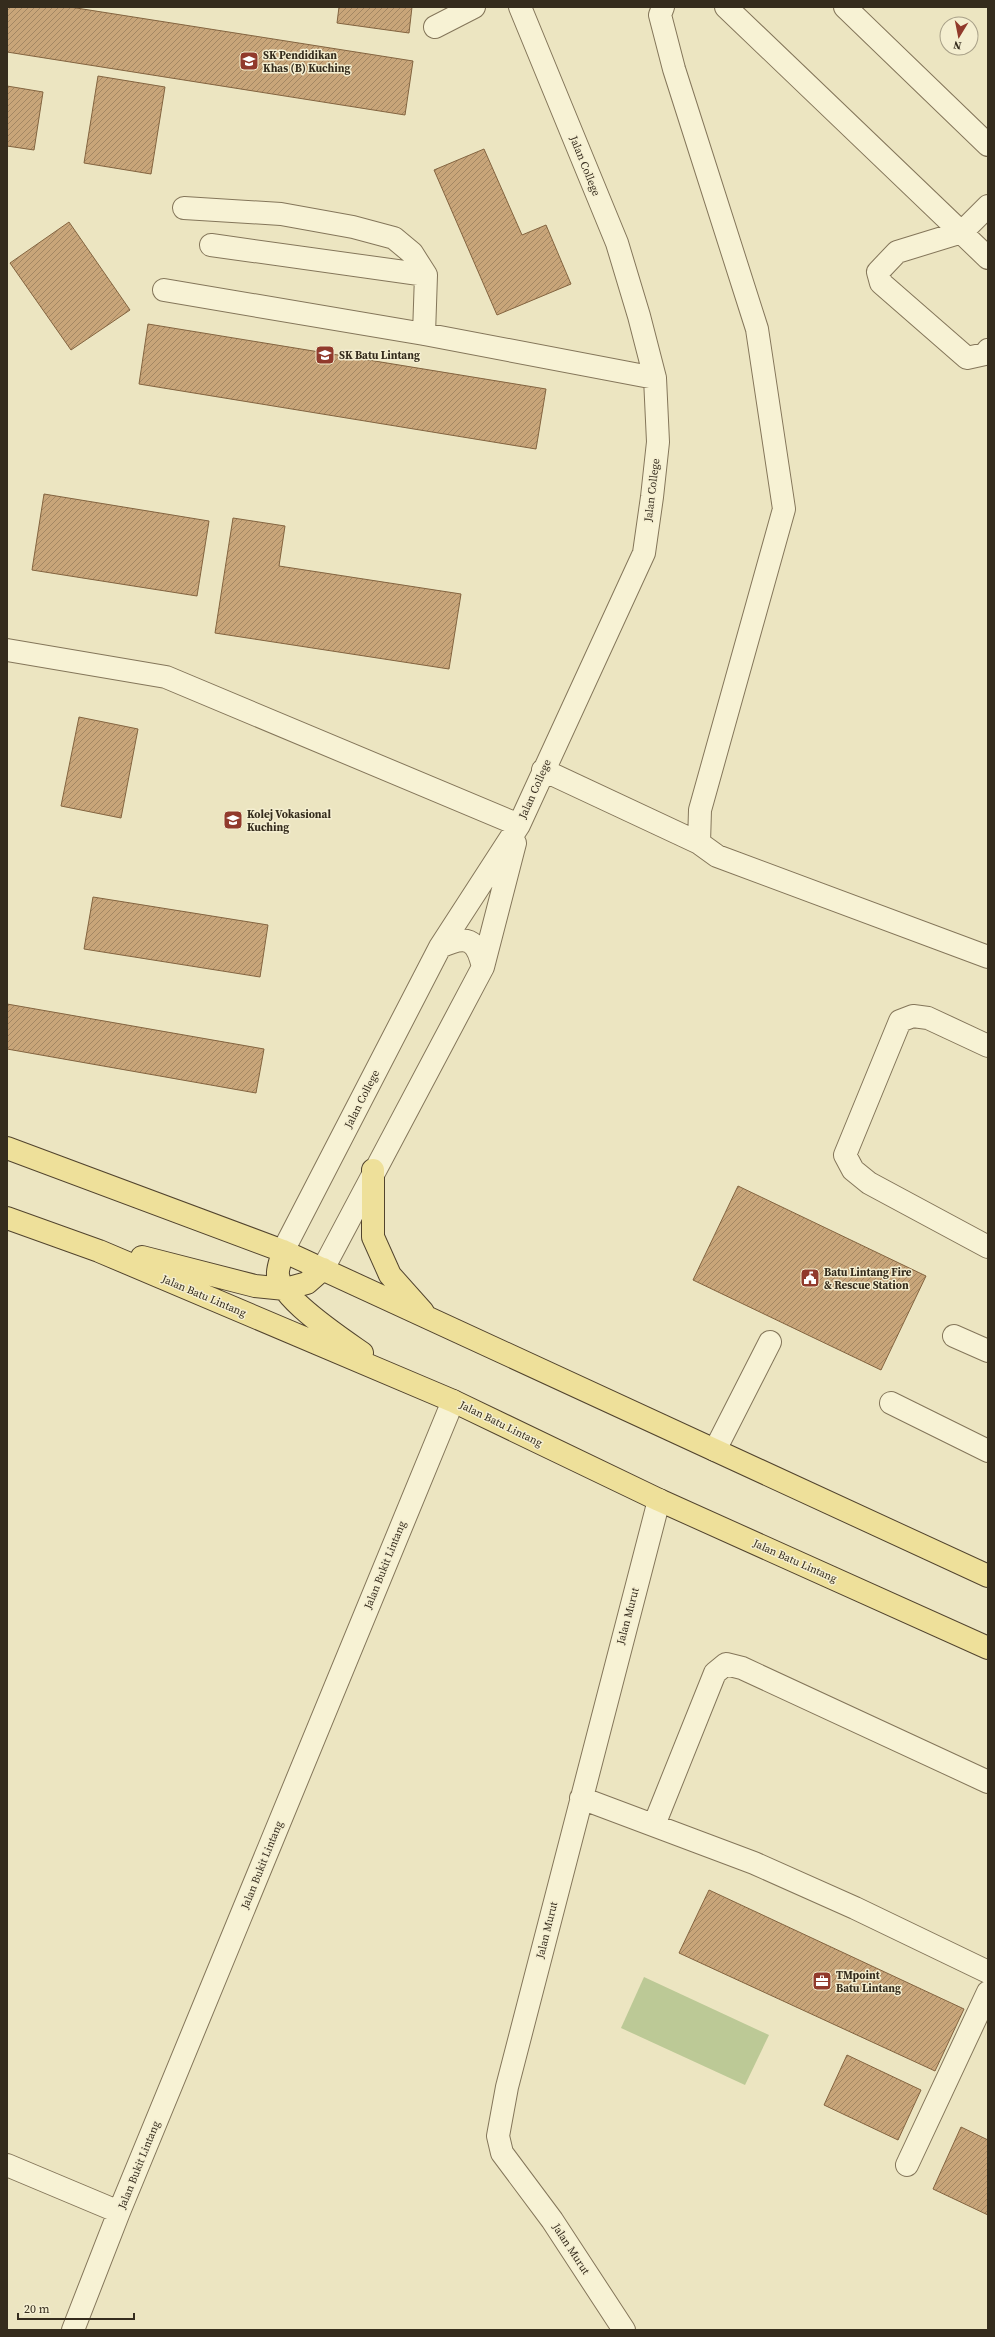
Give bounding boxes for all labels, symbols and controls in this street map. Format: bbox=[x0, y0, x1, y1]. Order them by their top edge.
north arrow bbox=[939, 16, 979, 56]
text: N bbox=[952, 37, 963, 53]
place label: SK Pendidikan Khas (B) Kuching bbox=[263, 48, 350, 76]
school or university icon: SK Pendidikan Khas (B) Kuching bbox=[238, 50, 260, 72]
street label: Jalan College bbox=[566, 133, 604, 199]
school or university icon: SK Batu Lintang bbox=[314, 344, 336, 366]
place label: SK Batu Lintang bbox=[339, 348, 420, 363]
street label: Jalan College bbox=[641, 457, 663, 523]
street label: Jalan College bbox=[515, 757, 555, 822]
place label: Kolej Vokasional Kuching bbox=[247, 807, 331, 835]
school or university icon: Kolej Vokasional Kuching bbox=[222, 809, 244, 831]
street label: Jalan College bbox=[340, 1067, 383, 1132]
place label: Batu Lintang Fire & Rescue Station bbox=[824, 1265, 912, 1293]
public building icon: Batu Lintang Fire & Rescue Station bbox=[799, 1267, 821, 1289]
street label: Jalan Batu Lintang bbox=[159, 1271, 249, 1321]
street label: Jalan Batu Lintang bbox=[456, 1397, 545, 1451]
street label: Jalan Bukit Lintang bbox=[360, 1518, 410, 1612]
street label: Jalan Batu Lintang bbox=[750, 1535, 840, 1586]
street label: Jalan Murut bbox=[613, 1586, 643, 1647]
street label: Jalan Bukit Lintang bbox=[237, 1818, 287, 1912]
street label: Jalan Murut bbox=[532, 1900, 561, 1961]
place label: TMpoint Batu Lintang bbox=[836, 1968, 901, 1996]
office icon: TMpoint Batu Lintang bbox=[811, 1970, 833, 1992]
street label: Jalan Bukit Lintang bbox=[114, 2118, 164, 2212]
street label: Jalan Murut bbox=[548, 2220, 593, 2278]
scale bar bbox=[18, 2295, 134, 2321]
text: 20 m bbox=[24, 2301, 50, 2317]

